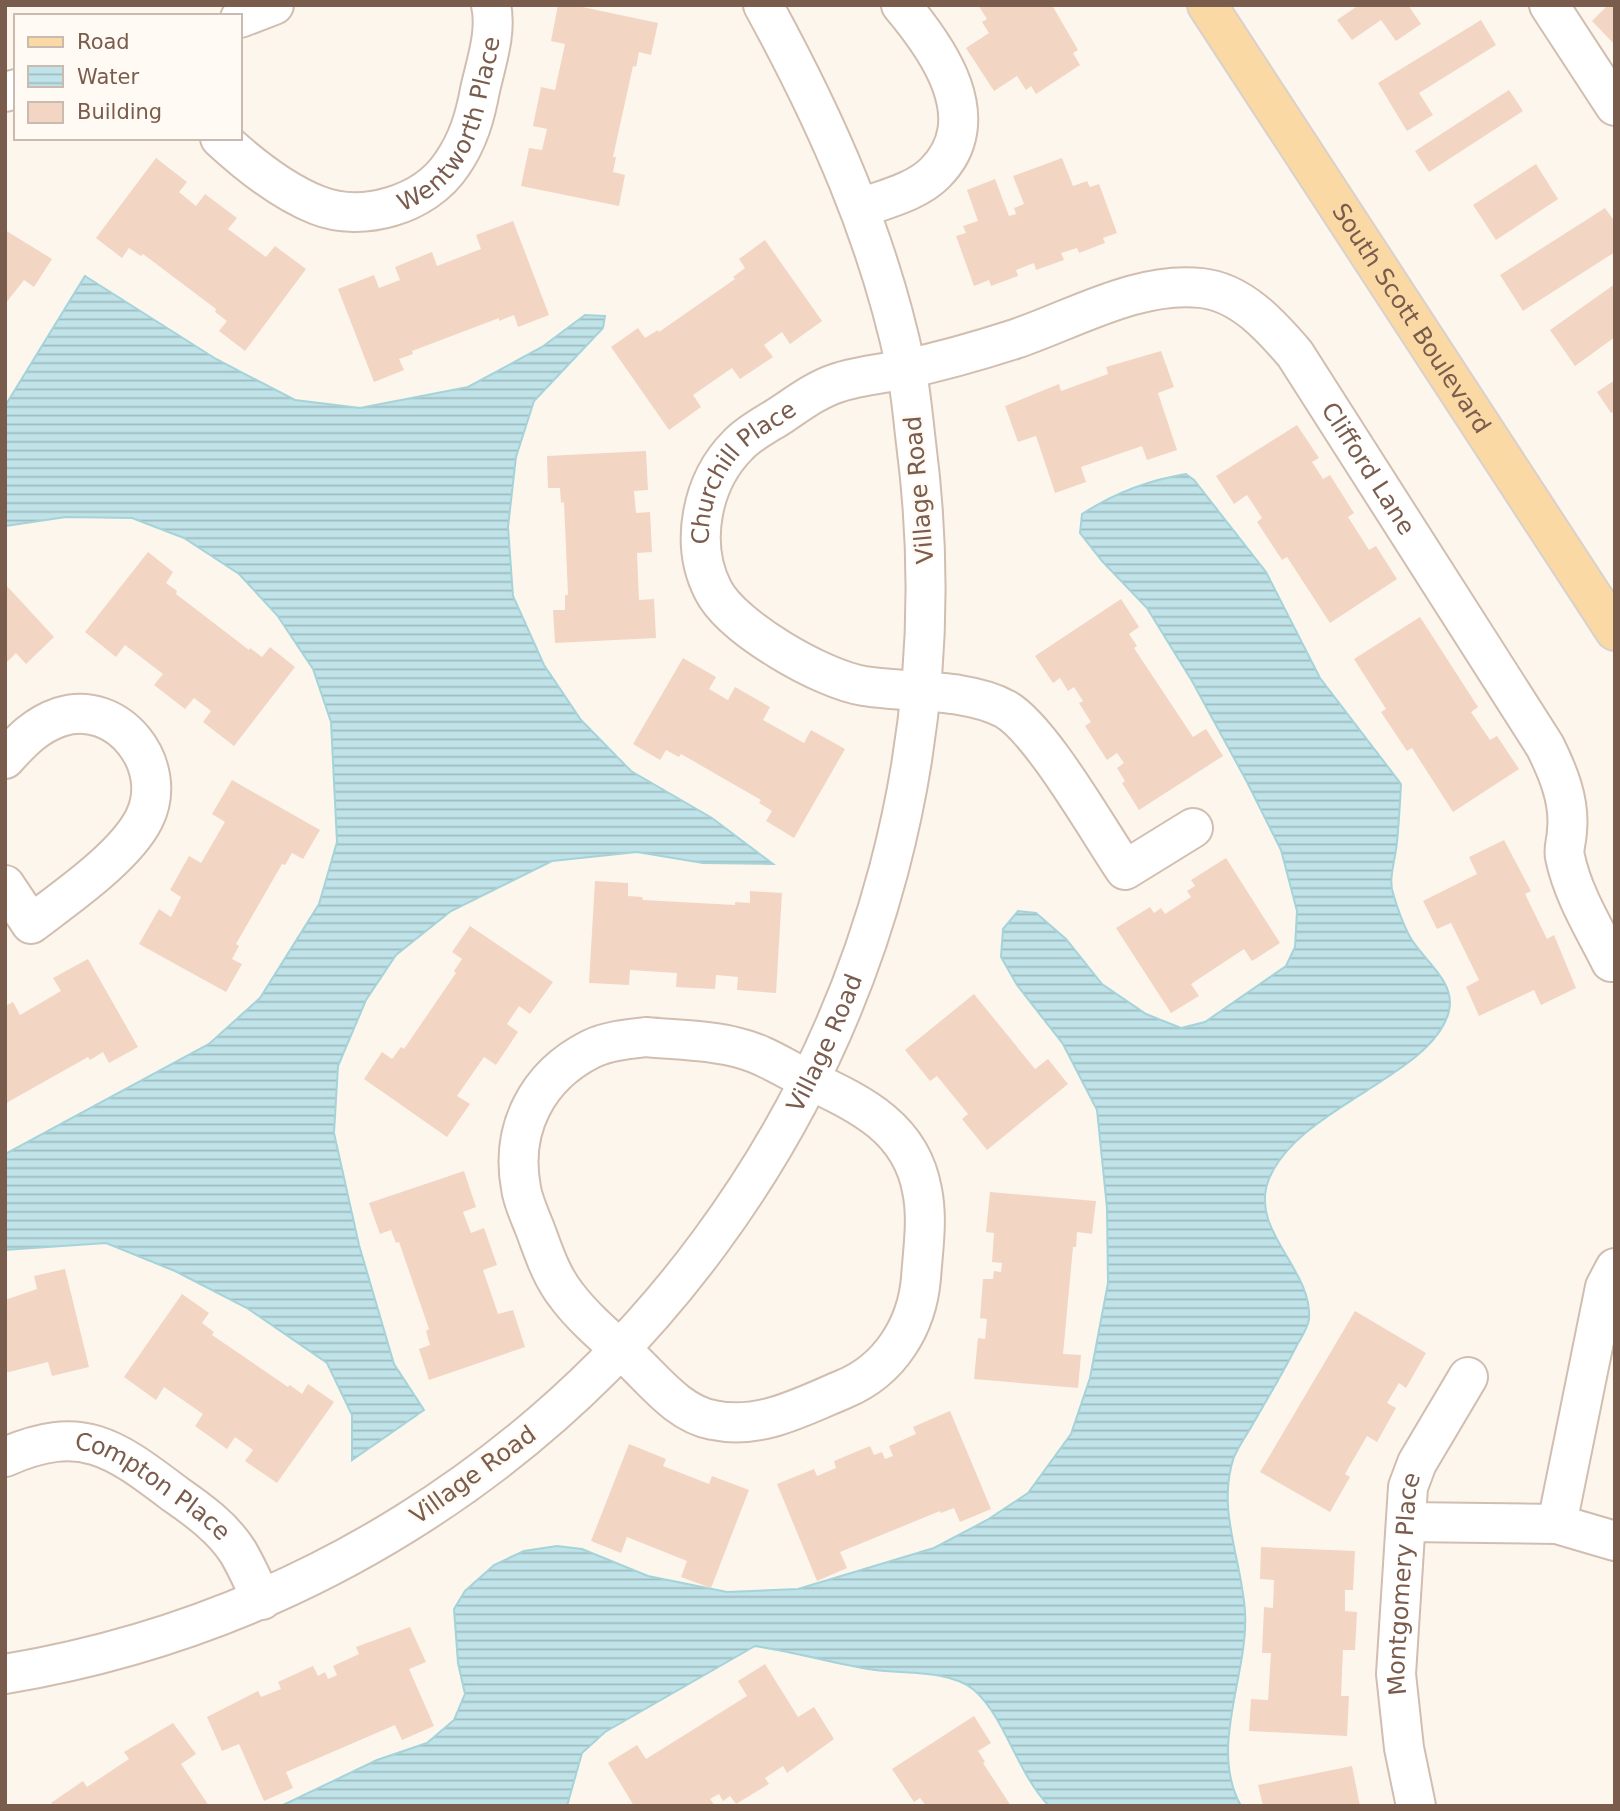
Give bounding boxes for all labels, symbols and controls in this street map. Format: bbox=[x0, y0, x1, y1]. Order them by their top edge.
legend bbox=[14, 14, 242, 140]
text: Road bbox=[77, 30, 130, 54]
street label: Wentworth Place bbox=[393, 34, 506, 217]
text: Water bbox=[77, 65, 139, 89]
text: Building bbox=[77, 100, 162, 124]
street label: South Scott Boulevard bbox=[1326, 198, 1496, 438]
street label: Churchill Place bbox=[687, 395, 801, 545]
street label: Clifford Lane bbox=[1315, 397, 1421, 540]
street label: Village Road bbox=[899, 415, 939, 565]
street label: Village Road bbox=[781, 970, 868, 1117]
street label: Village Road bbox=[405, 1420, 541, 1530]
street label: Compton Place bbox=[73, 1427, 236, 1546]
street label: Montgomery Place bbox=[1382, 1468, 1426, 1697]

